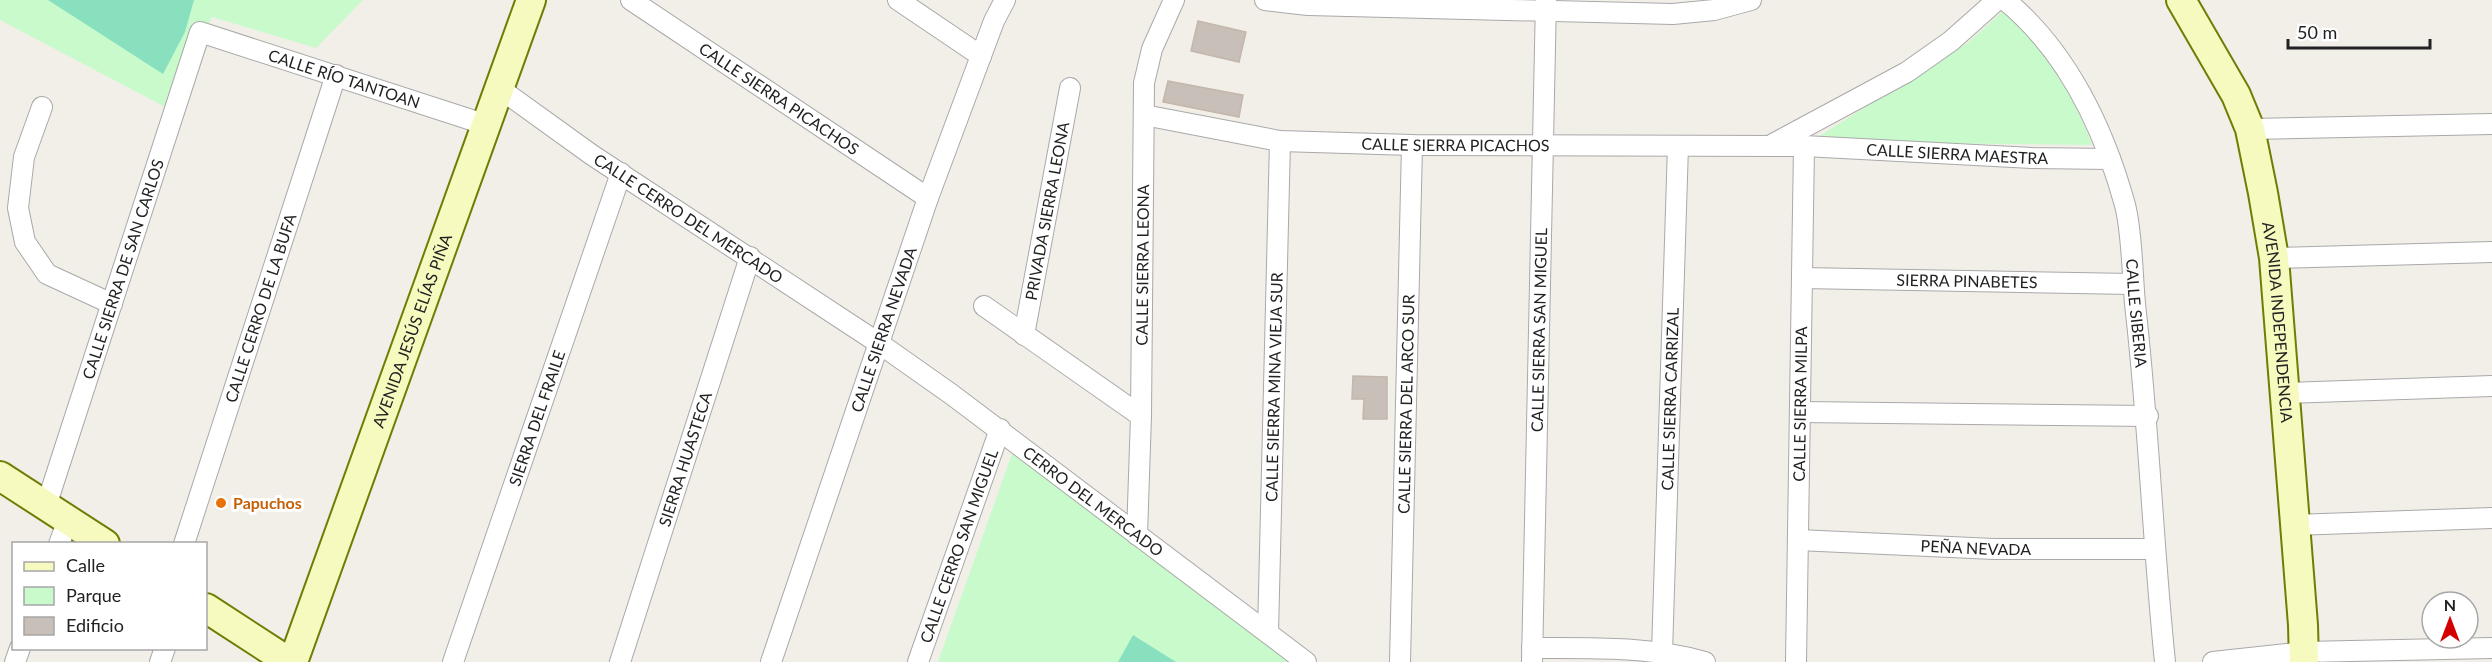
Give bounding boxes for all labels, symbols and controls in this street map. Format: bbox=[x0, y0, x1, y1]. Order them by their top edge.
scale bar bbox=[2288, 12, 2430, 50]
text: 50 m bbox=[2297, 21, 2337, 43]
street label: CALLE SIERRA PICACHOS bbox=[696, 38, 863, 158]
street label: CALLE RÍO TANTOAN bbox=[266, 45, 423, 112]
street label: PRIVADA SIERRA LEONA bbox=[1021, 120, 1073, 302]
street label: CALLE SIERRA PICACHOS bbox=[1361, 133, 1550, 154]
street label: CALLE SIERRA MAESTRA bbox=[1866, 139, 2049, 167]
street label: CALLE CERRO DEL MERCADO bbox=[591, 149, 787, 287]
street label: CALLE SIERRA DE SAN CARLOS bbox=[78, 157, 167, 381]
street label: CALLE SIERRA LEONA bbox=[1132, 184, 1152, 346]
street label: CALLE CERRO DE LA BUFA bbox=[221, 211, 300, 405]
street label: AVENIDA INDEPENDENCIA bbox=[2259, 220, 2297, 424]
street label: CALLE SIERRA SAN MIGUEL bbox=[1527, 228, 1550, 432]
street label: AVENIDA JESÚS ELÍAS PIÑA bbox=[368, 231, 455, 430]
street label: CALLE SIERRA NEVADA bbox=[846, 244, 920, 414]
street label: CALLE SIBERIA bbox=[2123, 258, 2151, 369]
street label: SIERRA PINABETES bbox=[1896, 270, 2038, 291]
street label: CALLE SIERRA MINA VIEJA SUR bbox=[1261, 272, 1286, 502]
street label: CALLE SIERRA DEL ARCO SUR bbox=[1393, 294, 1418, 514]
street label: CALLE SIERRA CARRIZAL bbox=[1657, 307, 1682, 491]
street label: CALLE SIERRA MILPA bbox=[1789, 326, 1810, 482]
street label: SIERRA DEL FRAILE bbox=[504, 348, 568, 488]
street label: SIERRA HUASTECA bbox=[654, 389, 715, 529]
street label: CERRO DEL MERCADO bbox=[1020, 442, 1167, 560]
street label: CALLE CERRO SAN MIGUEL bbox=[916, 446, 1001, 645]
place label: Papuchos bbox=[233, 493, 302, 512]
marker: Papuchos bbox=[214, 496, 228, 510]
street label: PEÑA NEVADA bbox=[1920, 536, 2031, 558]
legend bbox=[12, 542, 207, 650]
text: Calle bbox=[66, 554, 105, 576]
text: Parque bbox=[66, 584, 121, 606]
north arrow bbox=[2420, 590, 2480, 650]
text: N bbox=[2444, 595, 2456, 614]
text: Edificio bbox=[66, 614, 124, 636]

